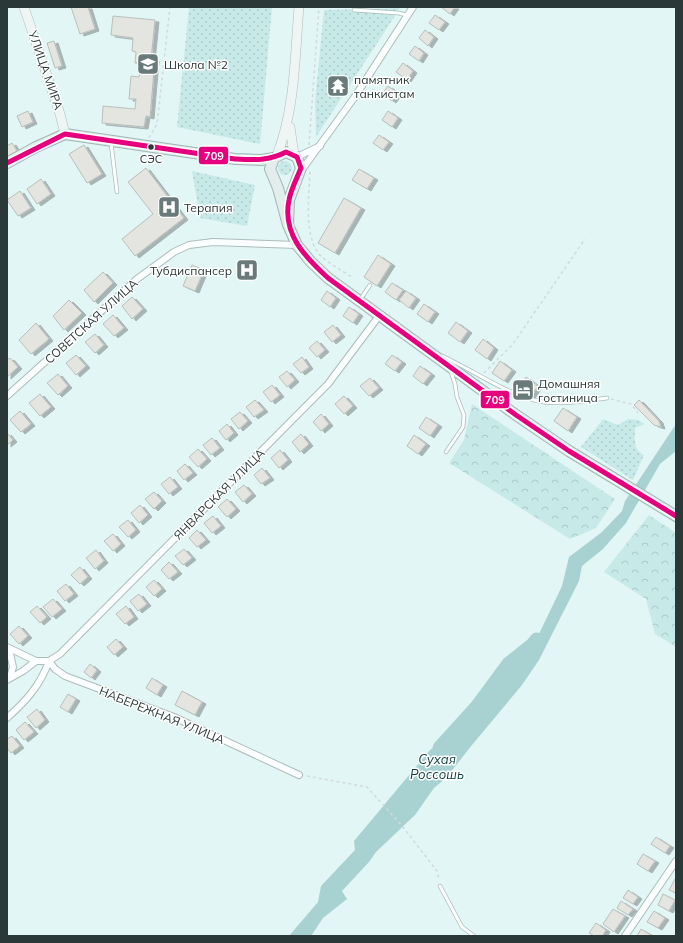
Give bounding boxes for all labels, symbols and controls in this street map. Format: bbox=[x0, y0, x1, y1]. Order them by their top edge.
street label: УЛИЦА МИРА bbox=[25, 28, 67, 112]
school or university icon: Школа №2 bbox=[135, 51, 161, 77]
place label: Школа №2 bbox=[164, 57, 228, 72]
place label: памятник танкистам bbox=[354, 72, 414, 101]
temple icon: памятник танкистам bbox=[325, 73, 351, 99]
marker: СЭС bbox=[146, 142, 156, 152]
line badge: 709 bbox=[198, 146, 229, 165]
text: 709 bbox=[204, 149, 224, 163]
place label: СЭС bbox=[140, 152, 162, 166]
hospital icon: Терапия bbox=[156, 194, 182, 220]
place label: Терапия bbox=[184, 200, 233, 215]
hospital icon: Тубдиспансер bbox=[234, 257, 260, 283]
place label: Тубдиспансер bbox=[150, 263, 232, 278]
street label: СОВЕТСКАЯ УЛИЦА bbox=[41, 275, 141, 367]
place label: Домашняя гостиница bbox=[538, 376, 600, 405]
hotel icon: Домашняя гостиница bbox=[510, 377, 536, 403]
line badge: 709 bbox=[480, 390, 510, 409]
text: 709 bbox=[485, 393, 505, 407]
street label: ЯНВАРСКАЯ УЛИЦА bbox=[170, 445, 268, 543]
street label: НАБЕРЕЖНАЯ УЛИЦА bbox=[97, 683, 227, 747]
water label: Сухая Россошь bbox=[410, 751, 464, 782]

